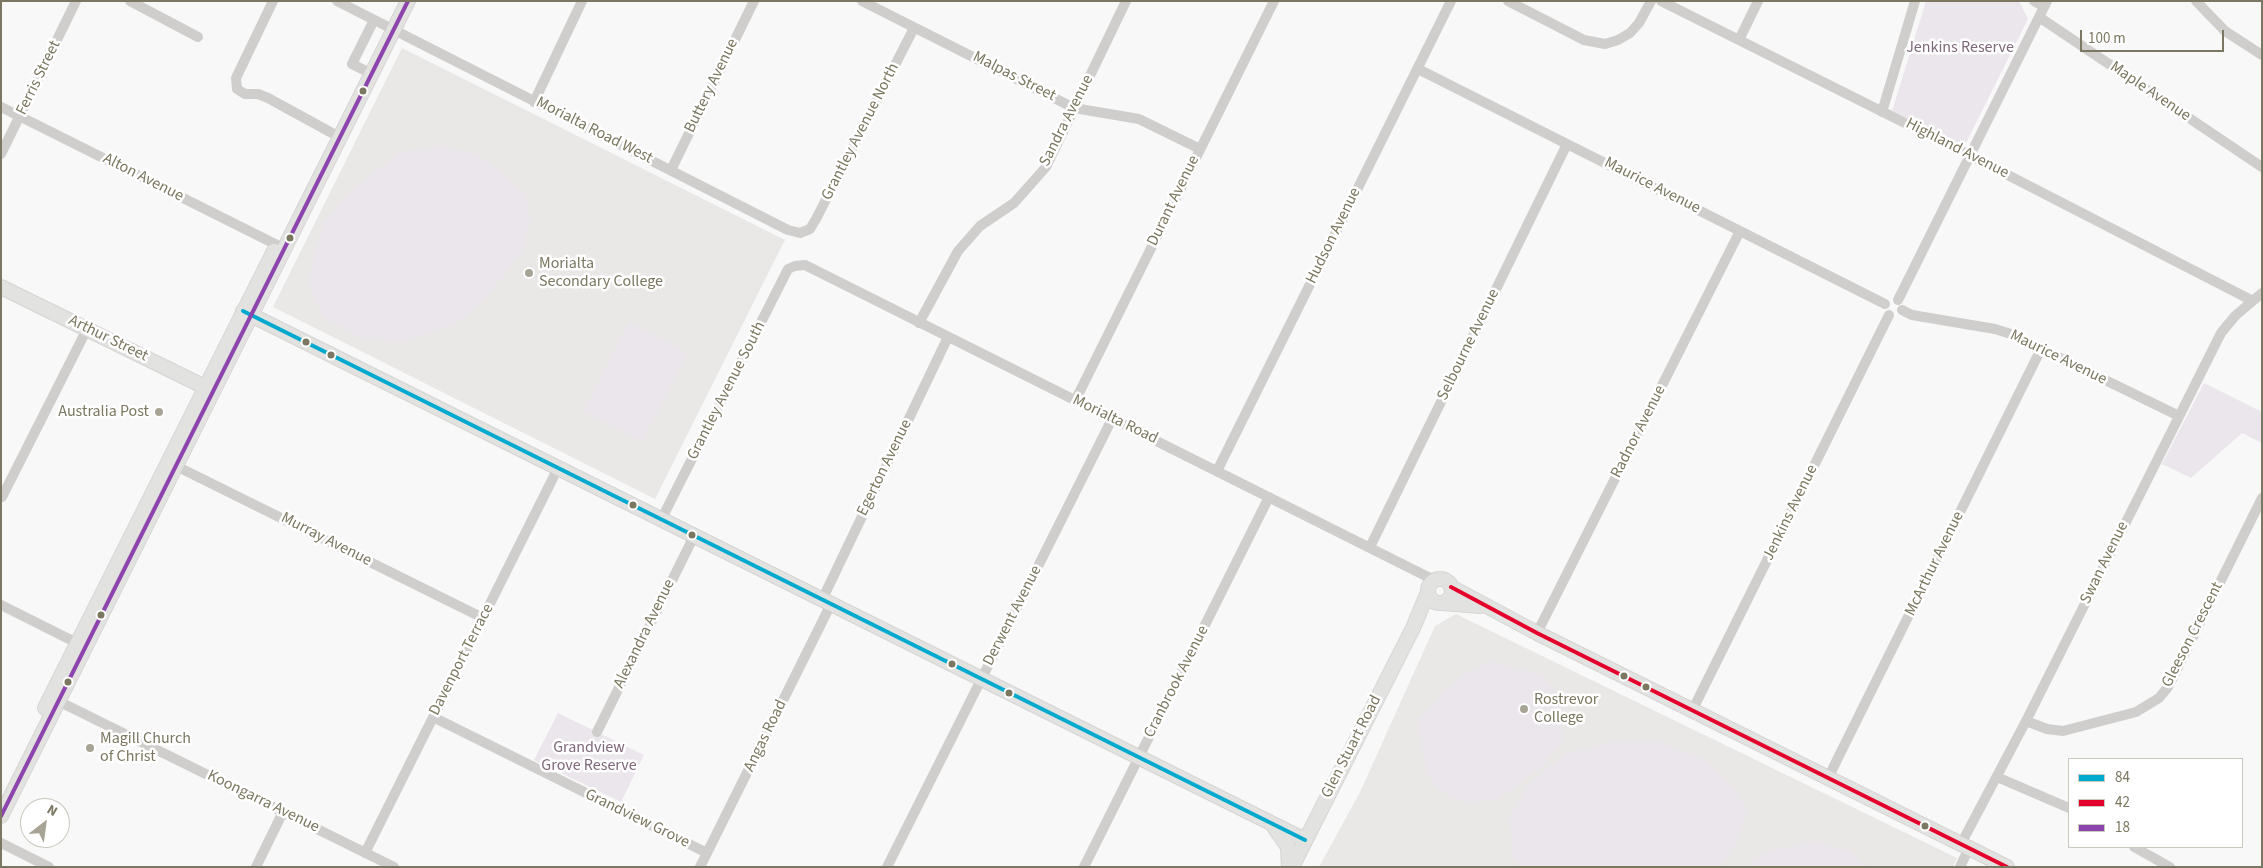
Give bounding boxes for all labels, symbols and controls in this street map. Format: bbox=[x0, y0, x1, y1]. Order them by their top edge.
scale bar bbox=[2083, 20, 2227, 52]
text: 100 m bbox=[2088, 28, 2126, 49]
street label: Buttery Avenue bbox=[681, 36, 743, 136]
street label: Ferris Street bbox=[13, 38, 65, 118]
park label: Jenkins Reserve bbox=[1906, 38, 2014, 58]
street label: Malpas Street bbox=[969, 48, 1059, 106]
street label: Maple Avenue bbox=[2106, 58, 2194, 126]
street label: Grantley Avenue North bbox=[818, 60, 904, 204]
street label: Sandra Avenue bbox=[1036, 72, 1098, 170]
unlabelled marker bbox=[358, 86, 368, 96]
street label: Morialta Road West bbox=[533, 93, 655, 169]
street label: Highland Avenue bbox=[1902, 115, 2012, 183]
street label: Alton Avenue bbox=[99, 149, 187, 207]
street label: Durant Avenue bbox=[1144, 153, 1204, 249]
street label: Maurice Avenue bbox=[1601, 154, 1703, 218]
street label: Hudson Avenue bbox=[1302, 185, 1366, 287]
unlabelled marker bbox=[285, 233, 295, 243]
place label: Morialta Secondary College bbox=[539, 254, 663, 292]
marker: Morialta Secondary College bbox=[523, 267, 535, 279]
street label: Selbourne Avenue bbox=[1434, 286, 1504, 404]
street label: Arthur Street bbox=[65, 312, 151, 366]
street label: Grantley Avenue South bbox=[684, 319, 770, 463]
street label: Maurice Avenue bbox=[2006, 326, 2110, 390]
unlabelled marker bbox=[301, 337, 311, 347]
unlabelled marker bbox=[326, 350, 336, 360]
street label: Radnor Avenue bbox=[1607, 382, 1671, 482]
street label: Morialta Road bbox=[1069, 391, 1161, 449]
place label: Australia Post bbox=[58, 402, 149, 422]
marker: Australia Post bbox=[153, 406, 165, 418]
street label: Egerton Avenue bbox=[853, 417, 917, 519]
street label: Jenkins Avenue bbox=[1760, 462, 1822, 564]
unlabelled marker bbox=[628, 500, 638, 510]
street label: Murray Avenue bbox=[277, 509, 375, 571]
street label: McArthur Avenue bbox=[1901, 509, 1969, 619]
street label: Swan Avenue bbox=[2077, 519, 2133, 607]
unlabelled marker bbox=[687, 530, 697, 540]
street label: Derwent Avenue bbox=[980, 563, 1046, 669]
street label: Alexandra Avenue bbox=[610, 576, 680, 692]
street label: Gleeson Crescent bbox=[2158, 579, 2228, 691]
street label: Davenport Terrace bbox=[426, 601, 498, 719]
unlabelled marker bbox=[96, 610, 106, 620]
street label: Cranbrook Avenue bbox=[1140, 623, 1214, 741]
unlabelled marker bbox=[947, 659, 957, 669]
unlabelled marker bbox=[1619, 671, 1629, 681]
unlabelled marker bbox=[63, 677, 73, 687]
unlabelled marker bbox=[1641, 682, 1651, 692]
unlabelled marker bbox=[1004, 688, 1014, 698]
place label: Rostrevor College bbox=[1534, 690, 1598, 728]
street label: Glen Stuart Road bbox=[1318, 692, 1386, 802]
street label: Angas Road bbox=[740, 697, 792, 775]
marker: Rostrevor College bbox=[1518, 703, 1530, 715]
place label: Magill Church of Christ bbox=[100, 729, 191, 767]
park label: Grandview Grove Reserve bbox=[541, 738, 637, 776]
marker: Magill Church of Christ bbox=[84, 742, 96, 754]
legend bbox=[2068, 758, 2243, 848]
street label: Koongarra Avenue bbox=[204, 767, 322, 837]
text: 84 bbox=[2115, 767, 2130, 788]
street label: Grandview Grove bbox=[582, 785, 692, 853]
text: 42 bbox=[2115, 792, 2130, 813]
north arrow bbox=[20, 798, 70, 848]
text: N bbox=[43, 800, 61, 822]
text: 18 bbox=[2115, 817, 2130, 838]
unlabelled marker bbox=[1920, 821, 1930, 831]

